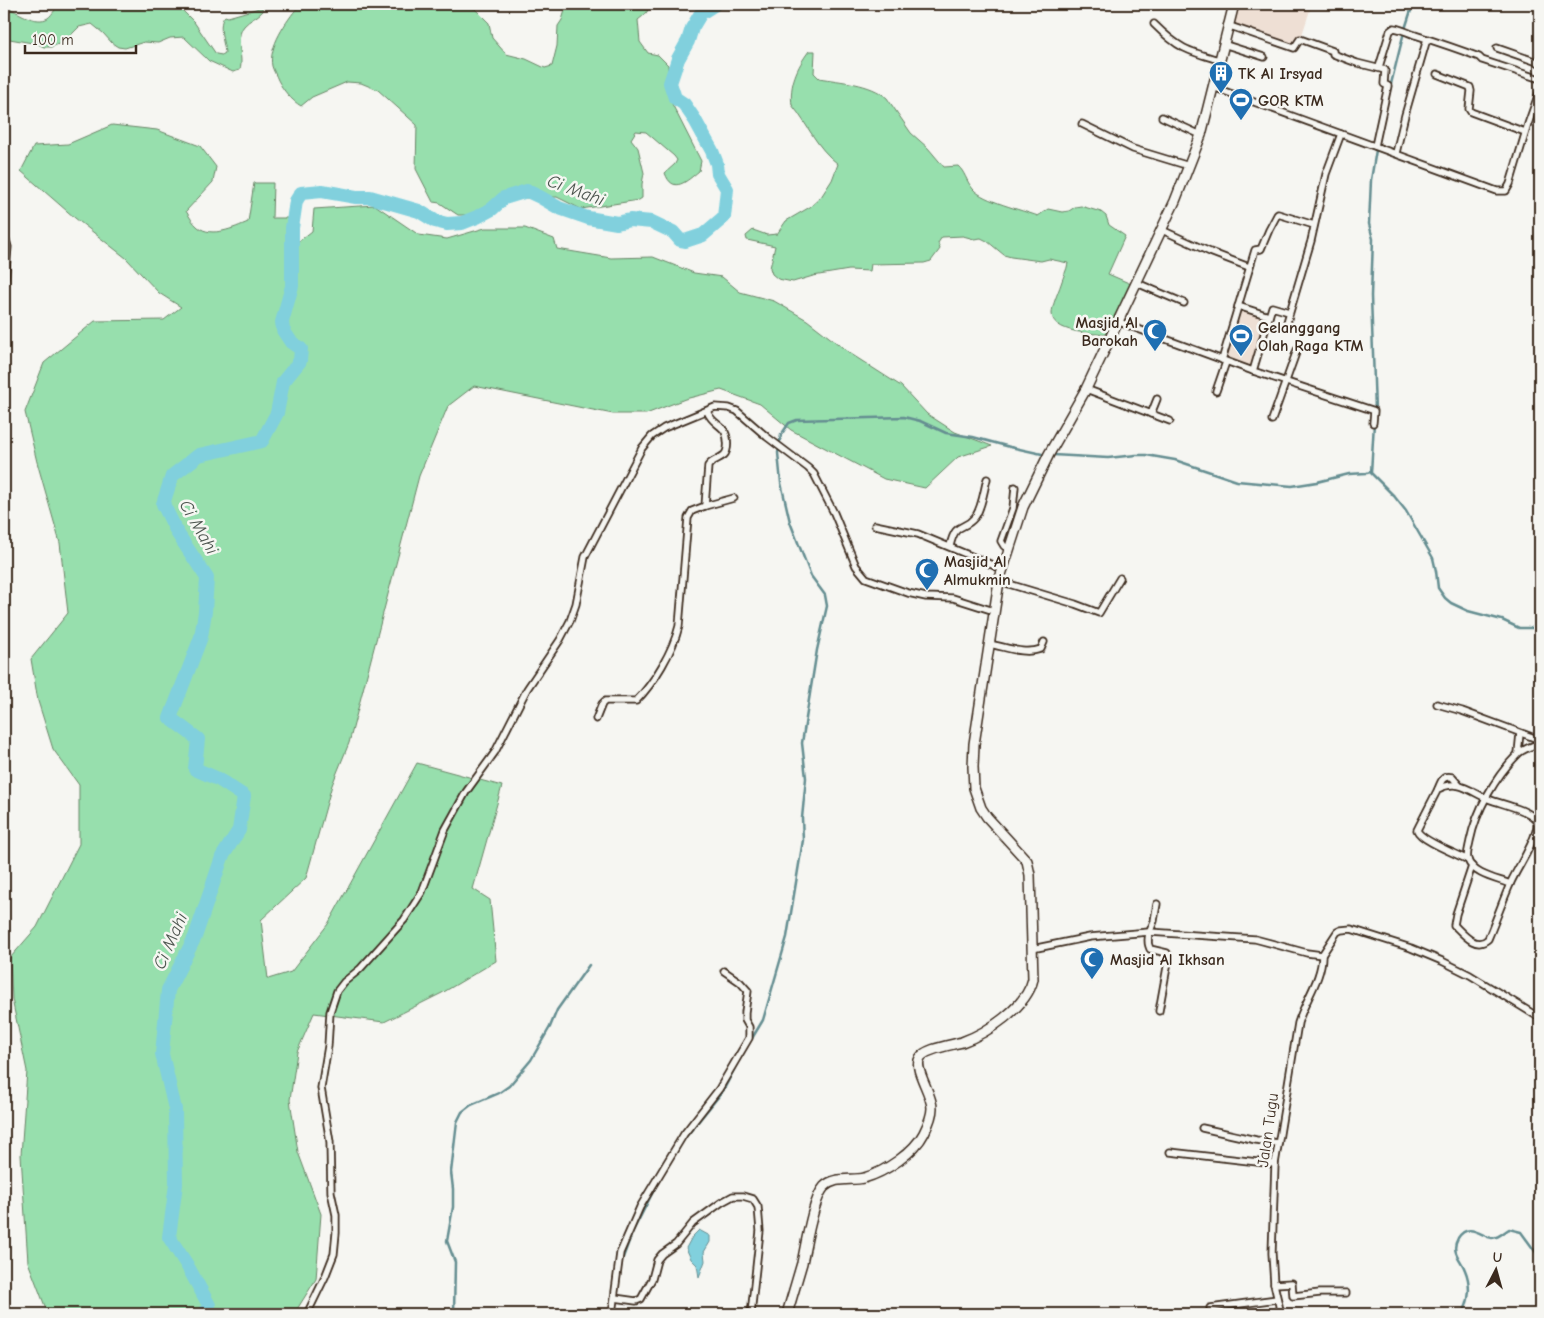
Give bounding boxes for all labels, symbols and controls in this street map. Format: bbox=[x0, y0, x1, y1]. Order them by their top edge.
scale bar bbox=[25, 22, 136, 54]
text: 100 m bbox=[32, 31, 74, 49]
building icon: TK Al Irsyad bbox=[1208, 60, 1234, 94]
place label: TK Al Irsyad bbox=[1238, 65, 1323, 83]
sports icon: GOR KTM bbox=[1228, 87, 1254, 121]
place label: GOR KTM bbox=[1258, 92, 1324, 110]
water label: Ci Mahi bbox=[544, 170, 608, 211]
place label: Masjid Al Barokah bbox=[1075, 314, 1138, 350]
mosque icon: Masjid Al Barokah bbox=[1142, 318, 1168, 352]
place label: Gelanggang Olah Raga KTM bbox=[1258, 319, 1364, 355]
sports icon: Gelanggang Olah Raga KTM bbox=[1228, 323, 1254, 357]
water label: Ci Mahi bbox=[175, 496, 223, 559]
place label: Masjid Al Almukmin bbox=[944, 553, 1011, 589]
mosque icon: Masjid Al Almukmin bbox=[914, 557, 940, 591]
water label: Ci Mahi bbox=[149, 909, 192, 973]
mosque icon: Masjid Al Ikhsan bbox=[1079, 946, 1105, 980]
place label: Masjid Al Ikhsan bbox=[1110, 951, 1225, 969]
street label: Jalan Tugu bbox=[1254, 1092, 1282, 1168]
north arrow bbox=[1472, 1246, 1522, 1296]
text: U bbox=[1492, 1249, 1503, 1267]

